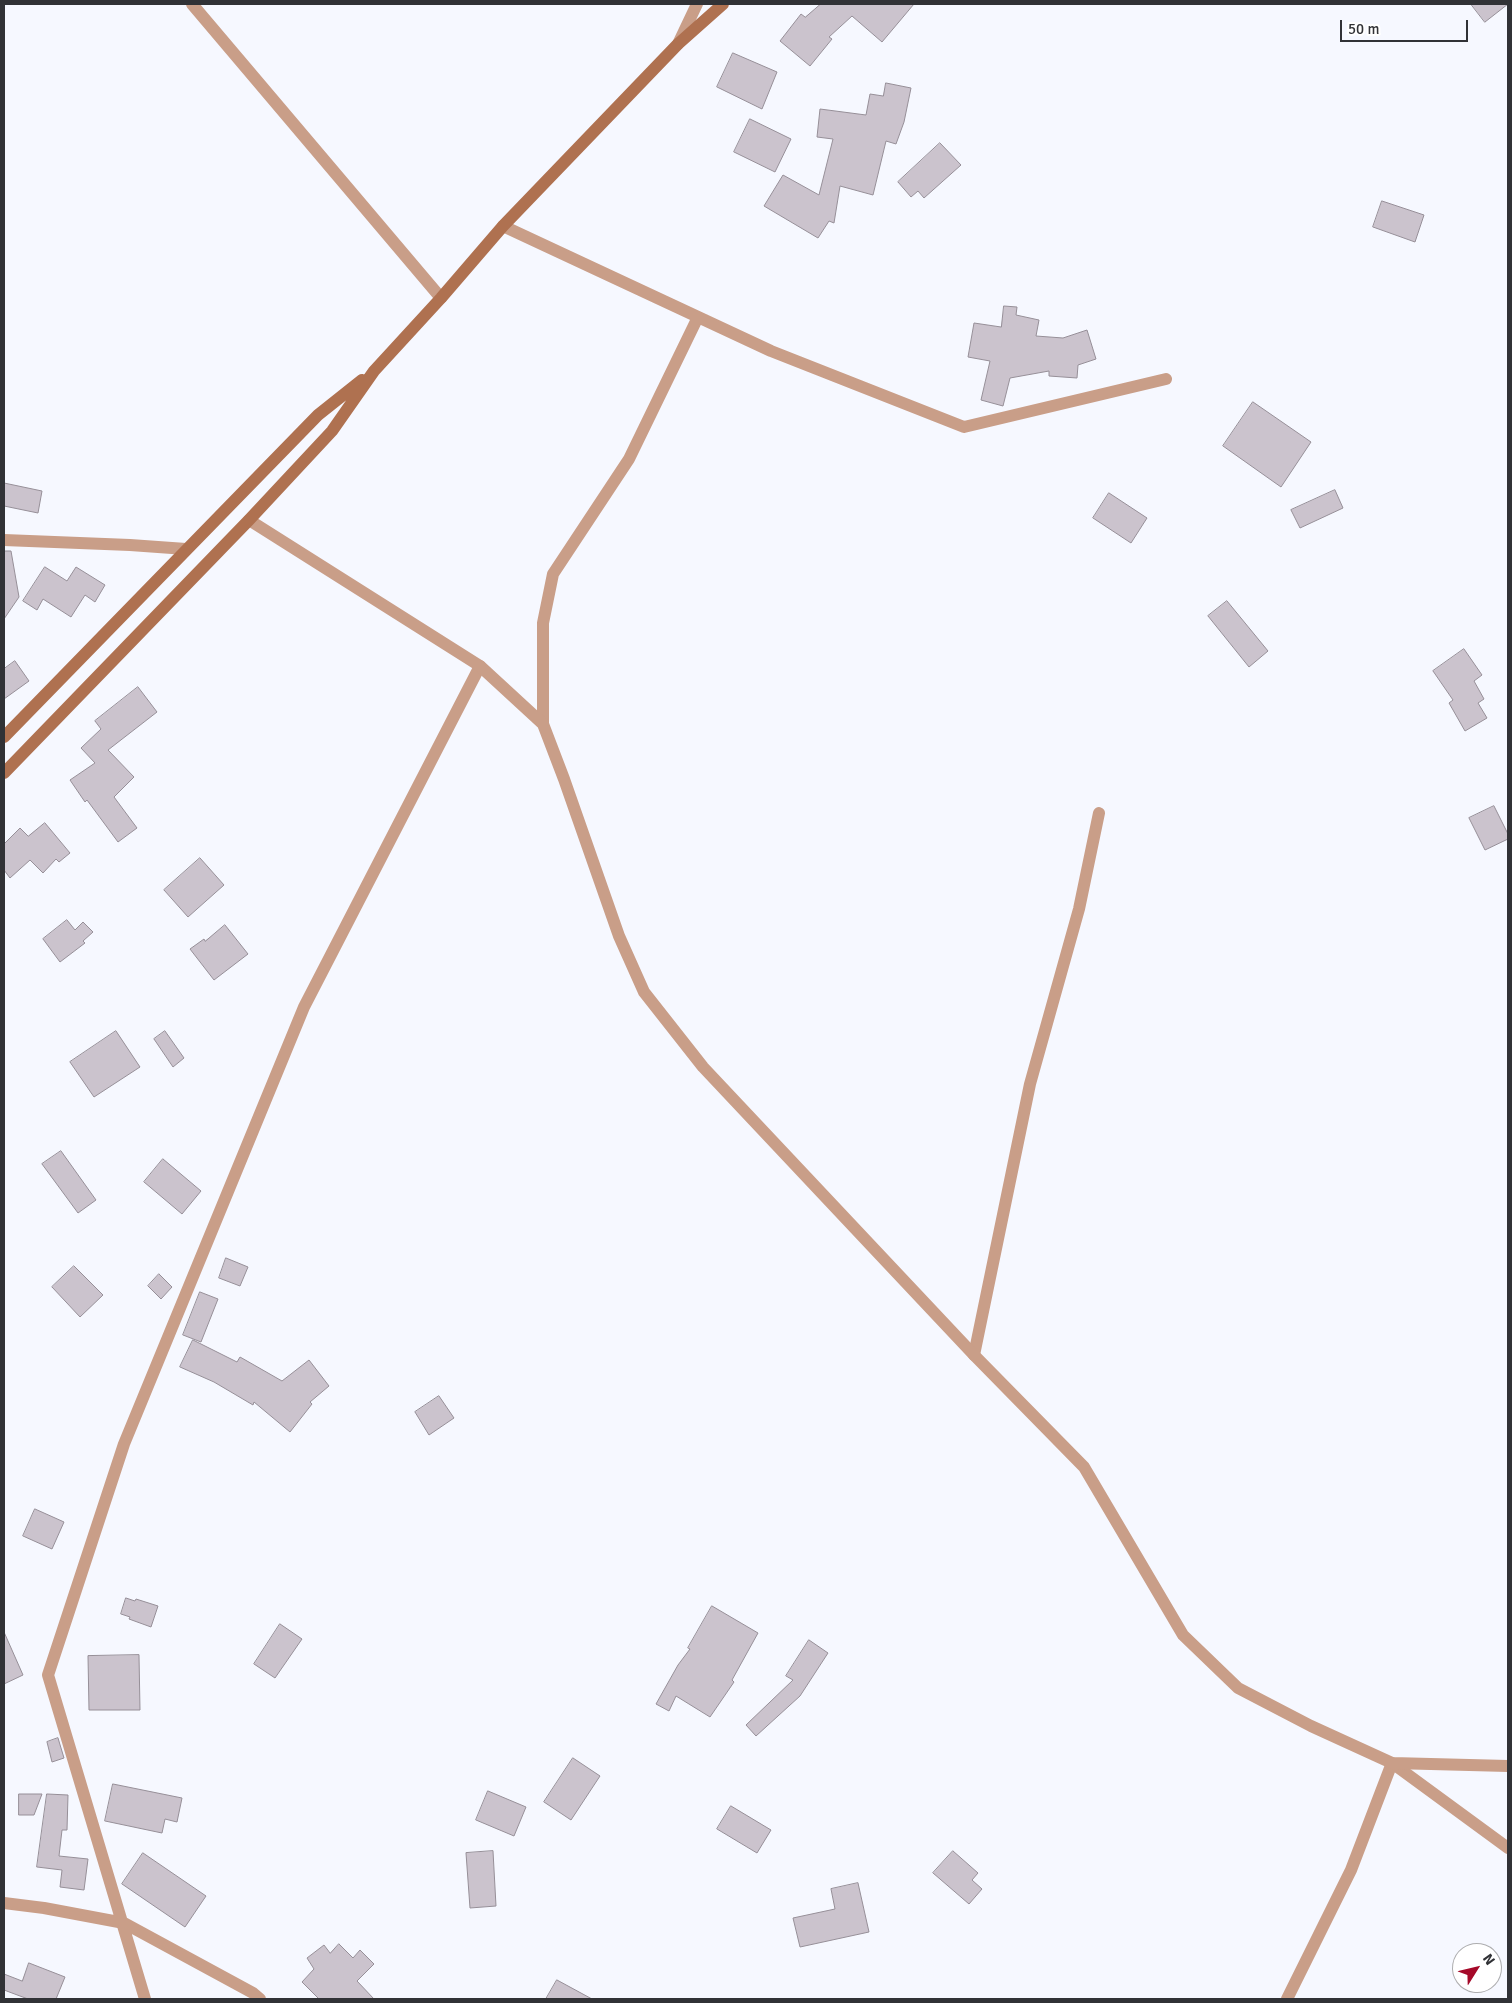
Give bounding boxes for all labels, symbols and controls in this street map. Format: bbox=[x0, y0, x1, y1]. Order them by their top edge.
scale bar bbox=[1342, 10, 1470, 42]
text: 50 m bbox=[1348, 20, 1379, 38]
north arrow bbox=[1452, 1943, 1502, 1993]
text: N bbox=[1479, 1951, 1498, 1968]

